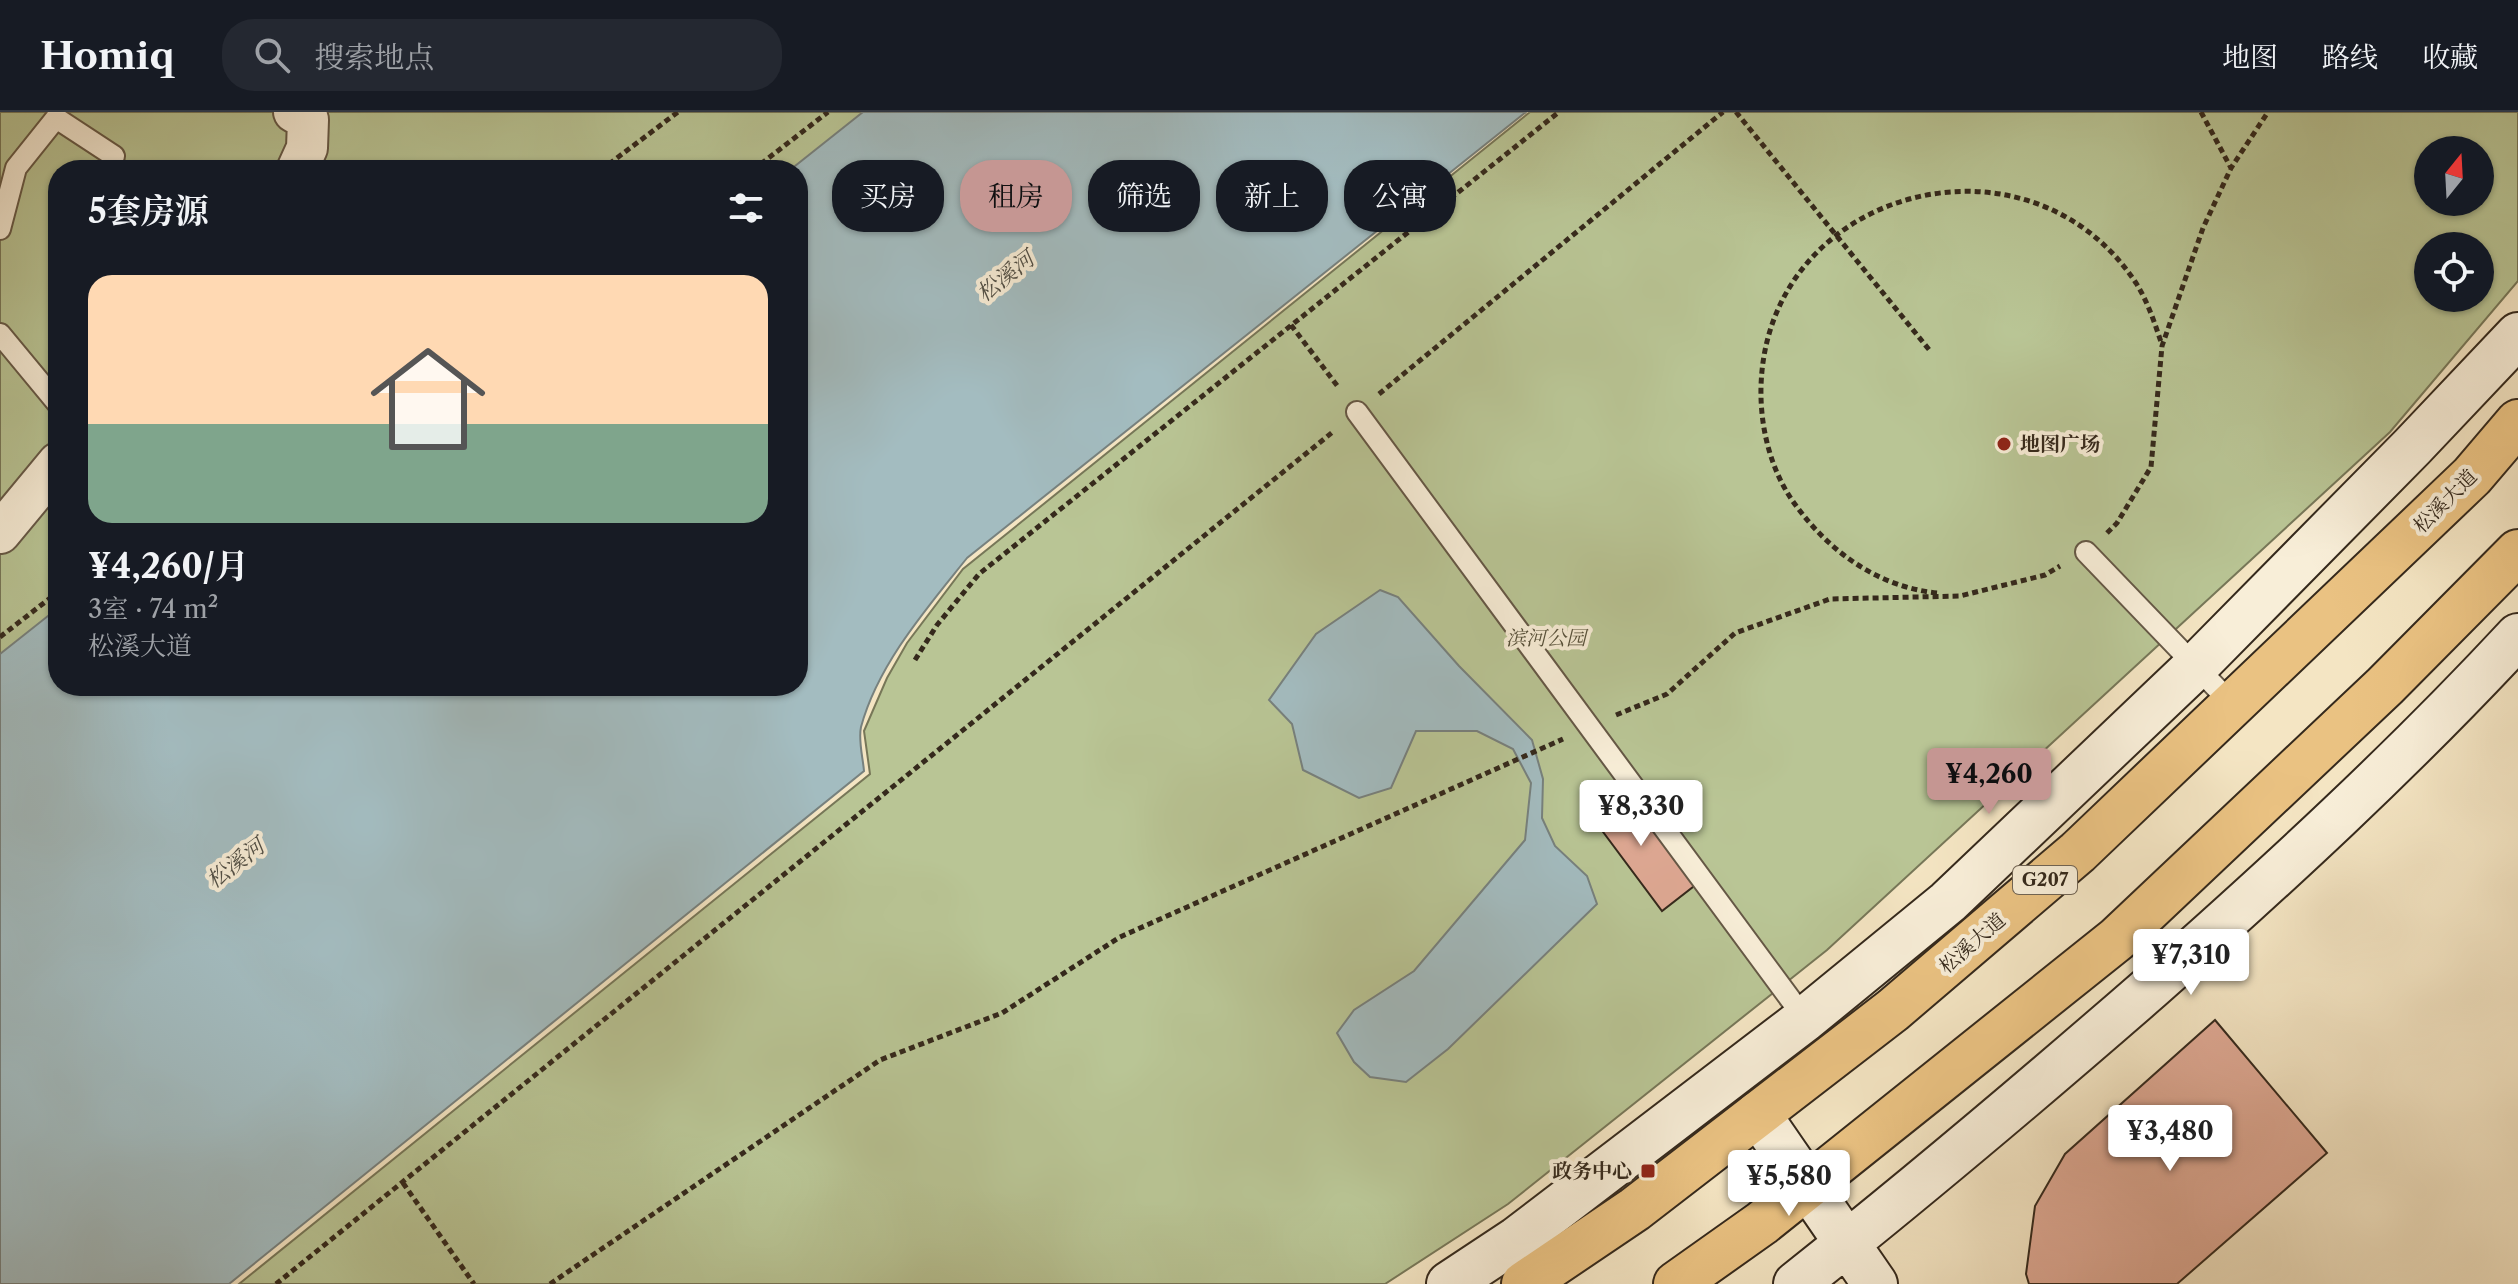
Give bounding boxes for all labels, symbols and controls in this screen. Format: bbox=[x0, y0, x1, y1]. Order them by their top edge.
search box bbox=[222, 19, 782, 91]
text: Homiq bbox=[40, 32, 174, 79]
icon: search bbox=[250, 33, 294, 77]
text: 搜索地点 bbox=[314, 39, 434, 76]
text: 地图 bbox=[2222, 40, 2278, 74]
text: 路线 bbox=[2322, 40, 2378, 74]
text: 收藏 bbox=[2422, 40, 2478, 74]
north arrow bbox=[2414, 136, 2494, 216]
map controls bbox=[2414, 136, 2494, 312]
chip: 买房 bbox=[832, 160, 944, 232]
chip: 租房 bbox=[960, 160, 1072, 232]
chip: 筛选 bbox=[1088, 160, 1200, 232]
chip: 新上 bbox=[1216, 160, 1328, 232]
chip: 公寓 bbox=[1344, 160, 1456, 232]
icon: filters bbox=[724, 186, 768, 230]
text: 5套房源 bbox=[88, 190, 209, 232]
button: locate bbox=[2414, 232, 2494, 312]
water label: 松溪河 bbox=[971, 243, 1043, 307]
icon: home bbox=[356, 327, 500, 471]
place label: 地图广场 bbox=[2020, 432, 2100, 456]
marker: 地图广场 bbox=[1995, 435, 2013, 453]
street label: 松溪大道 bbox=[2408, 464, 2482, 538]
text: ¥4,260/月 bbox=[88, 545, 249, 587]
text: 3室 · 74 m² bbox=[88, 593, 218, 625]
park label: 滨河公园 bbox=[1506, 626, 1589, 650]
text: 松溪大道 bbox=[88, 630, 192, 662]
pin: ¥4,260 bbox=[1924, 748, 2054, 816]
text: ¥4,260 bbox=[1945, 758, 2033, 790]
pin: ¥8,330 bbox=[1576, 780, 1706, 848]
text: ¥8,330 bbox=[1598, 790, 1684, 822]
water label: 松溪河 bbox=[201, 830, 273, 894]
road number: G207 bbox=[2013, 866, 2077, 894]
street label: 松溪大道 bbox=[1934, 908, 2010, 978]
pin: ¥7,310 bbox=[2126, 929, 2256, 997]
text: ¥7,310 bbox=[2151, 939, 2231, 971]
pin: ¥3,480 bbox=[2105, 1105, 2235, 1173]
text: ¥3,480 bbox=[2126, 1115, 2214, 1147]
pin: ¥5,580 bbox=[1724, 1150, 1854, 1218]
place label: 政务中心 bbox=[1552, 1159, 1632, 1183]
text: ¥5,580 bbox=[1746, 1160, 1832, 1192]
marker: 政务中心 bbox=[1639, 1162, 1657, 1180]

